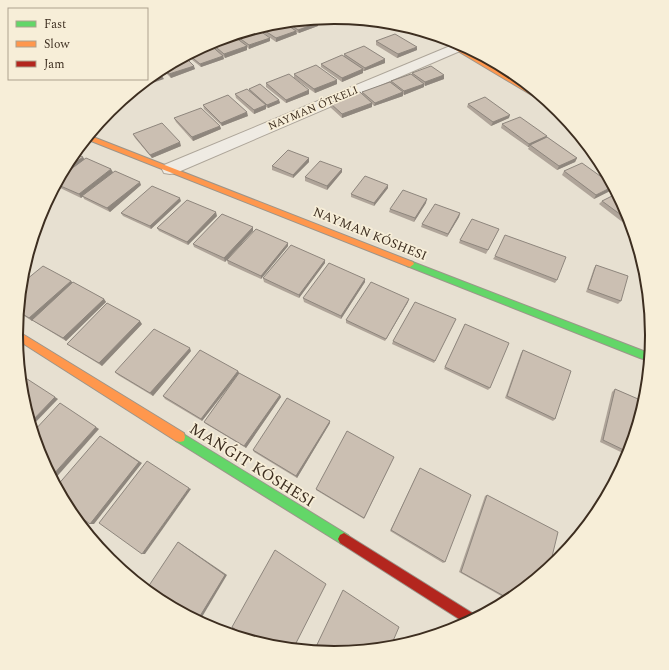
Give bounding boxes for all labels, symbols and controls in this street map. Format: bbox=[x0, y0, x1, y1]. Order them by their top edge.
legend bbox=[8, 8, 148, 80]
text: Fast bbox=[44, 15, 66, 34]
text: Slow bbox=[44, 35, 70, 54]
text: Jam bbox=[44, 55, 65, 74]
street label: NAYMAN ÓTKELI bbox=[265, 81, 361, 135]
street label: NAYMAN KÓSHESI bbox=[310, 202, 430, 266]
street label: MAŃǴIT KÓSHESI bbox=[185, 417, 319, 513]

